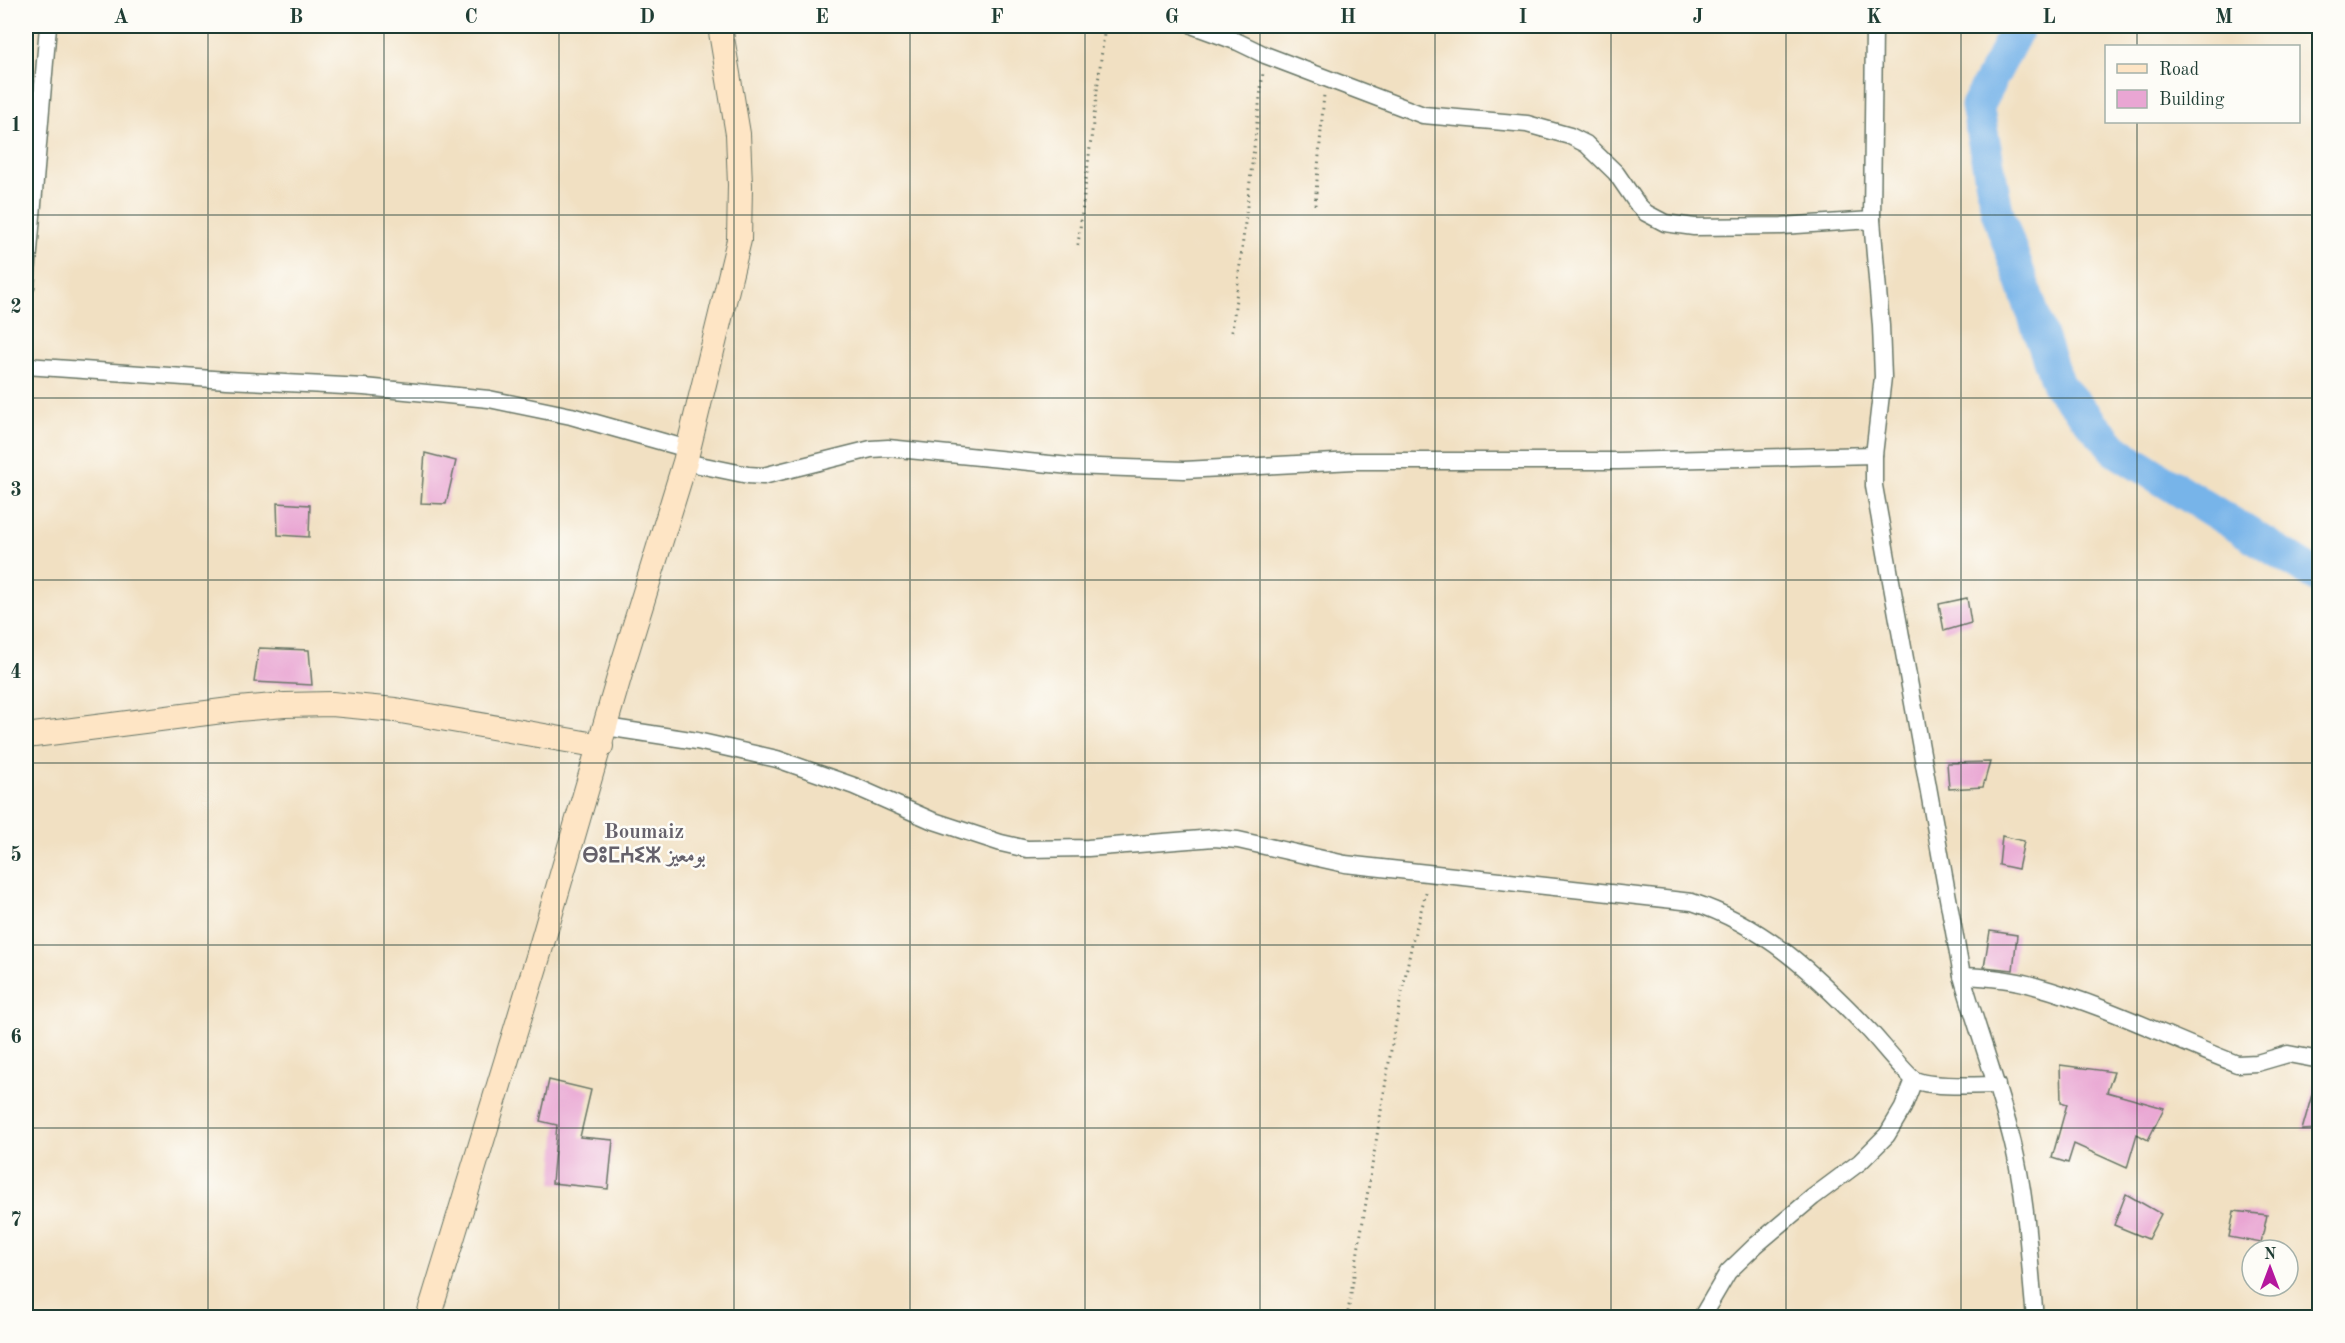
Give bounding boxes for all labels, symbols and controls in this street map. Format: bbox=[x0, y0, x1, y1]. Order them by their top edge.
text: A bbox=[113, 8, 129, 28]
text: B bbox=[289, 8, 303, 28]
text: C bbox=[464, 8, 478, 28]
text: D bbox=[639, 8, 655, 28]
text: E bbox=[815, 8, 829, 28]
text: F bbox=[990, 8, 1004, 28]
text: G bbox=[1165, 8, 1179, 28]
text: H bbox=[1340, 8, 1356, 28]
text: I bbox=[1519, 8, 1527, 28]
text: J bbox=[1693, 8, 1704, 28]
text: K bbox=[1866, 8, 1882, 28]
text: L bbox=[2042, 8, 2056, 28]
text: M bbox=[2215, 8, 2233, 28]
legend bbox=[2105, 45, 2300, 123]
text: Road bbox=[2159, 61, 2199, 79]
text: Building bbox=[2159, 91, 2225, 109]
text: 1 bbox=[10, 116, 22, 136]
text: 2 bbox=[10, 298, 22, 318]
text: 3 bbox=[10, 481, 22, 501]
text: 4 bbox=[10, 663, 22, 683]
district label: Boumaiz ⴱⵓⵎⵄⵉⵣ بومعيز bbox=[582, 822, 706, 868]
text: 5 bbox=[10, 845, 22, 866]
text: 6 bbox=[10, 1028, 22, 1048]
text: 7 bbox=[10, 1211, 22, 1231]
north arrow bbox=[2240, 1238, 2300, 1298]
text: N bbox=[2264, 1247, 2277, 1263]

